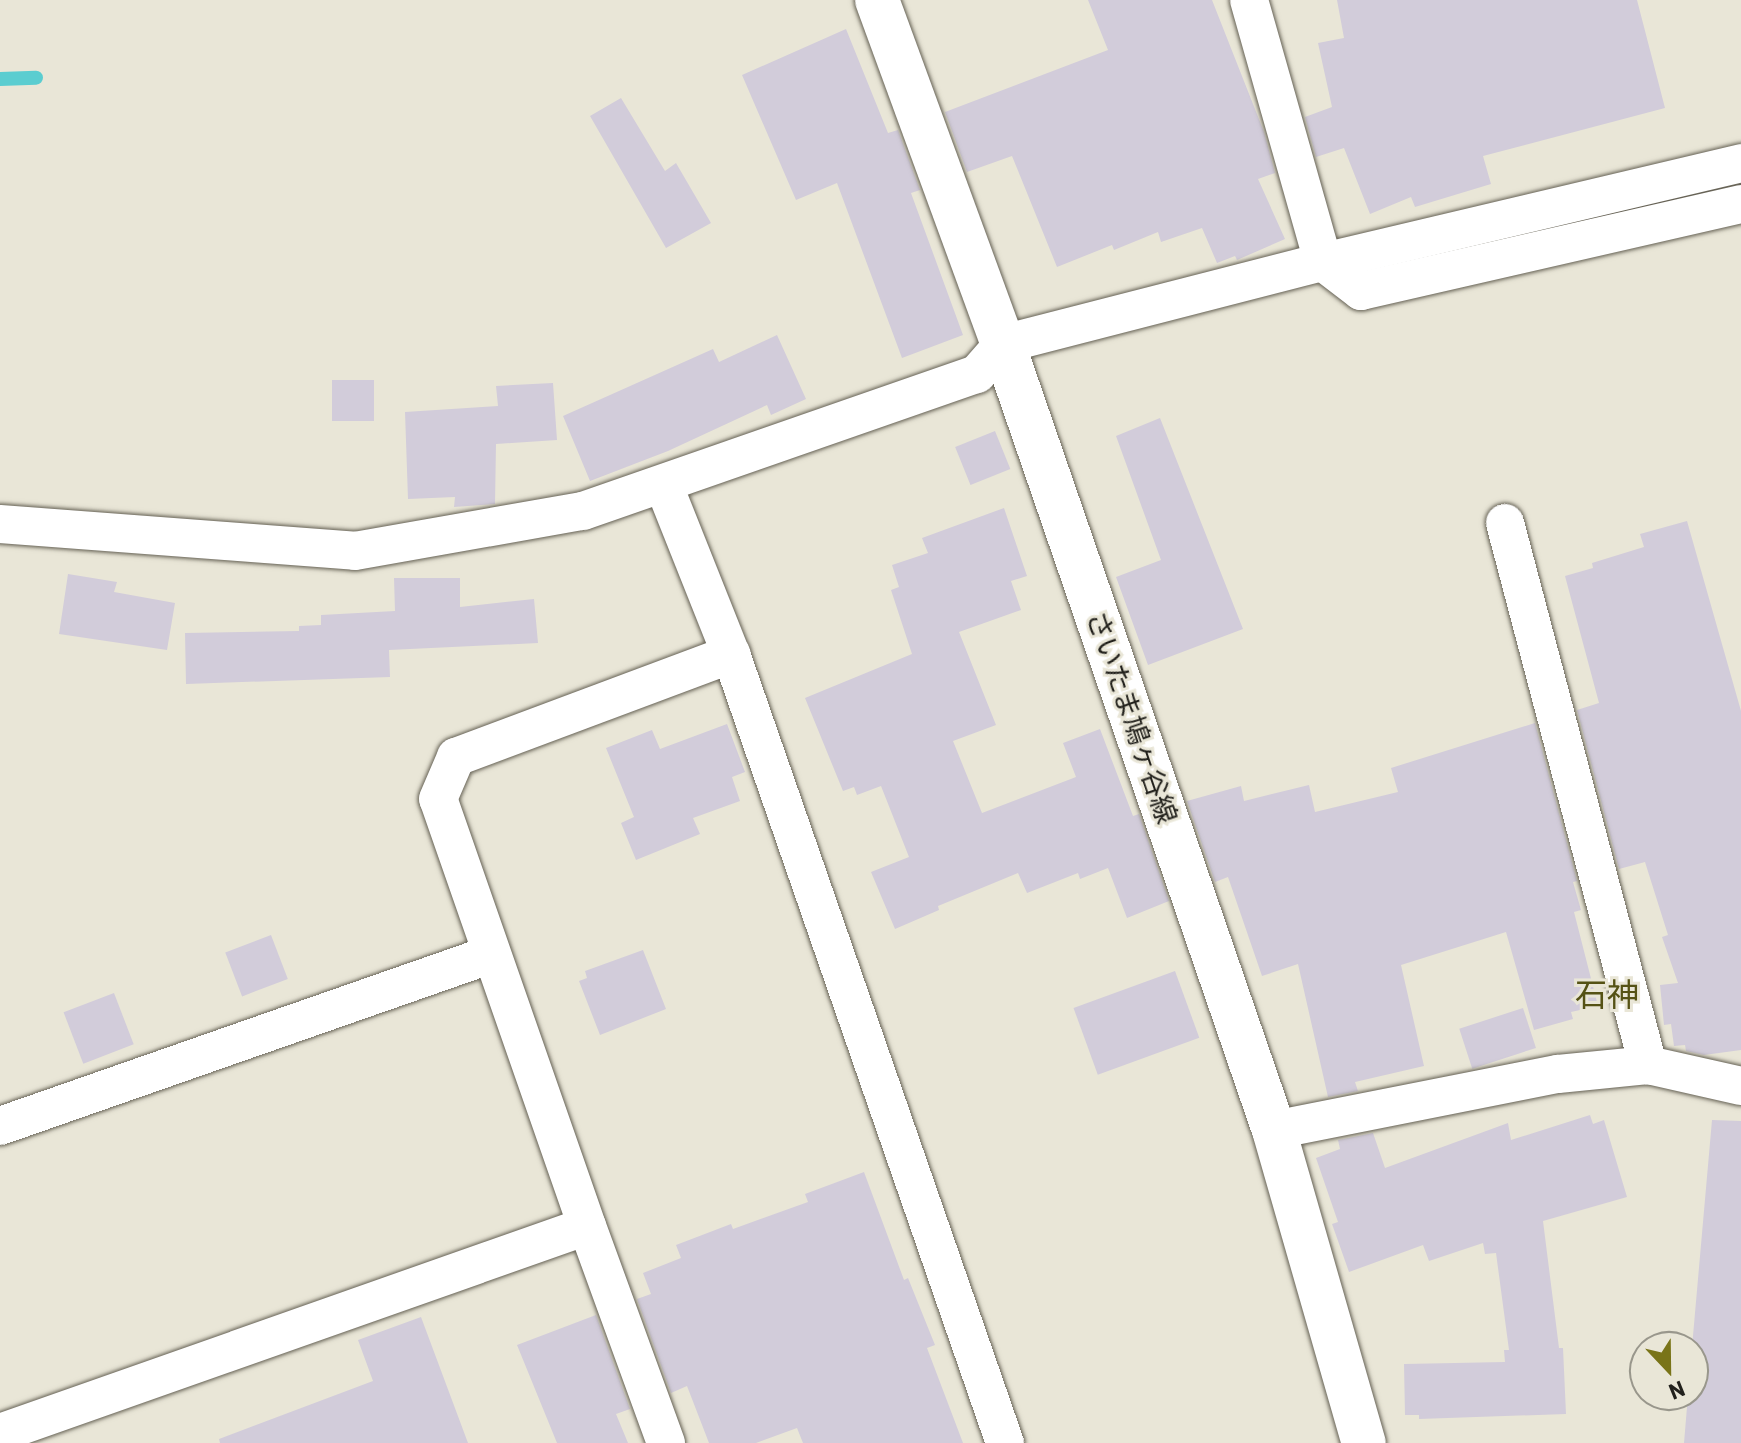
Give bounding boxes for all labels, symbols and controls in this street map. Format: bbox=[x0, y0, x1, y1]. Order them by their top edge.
street label: さいたま鳩ヶ谷線 bbox=[1081, 606, 1185, 828]
district label: 石神 bbox=[1575, 974, 1639, 1012]
north arrow bbox=[1629, 1331, 1709, 1411]
text: N bbox=[1666, 1377, 1689, 1406]

